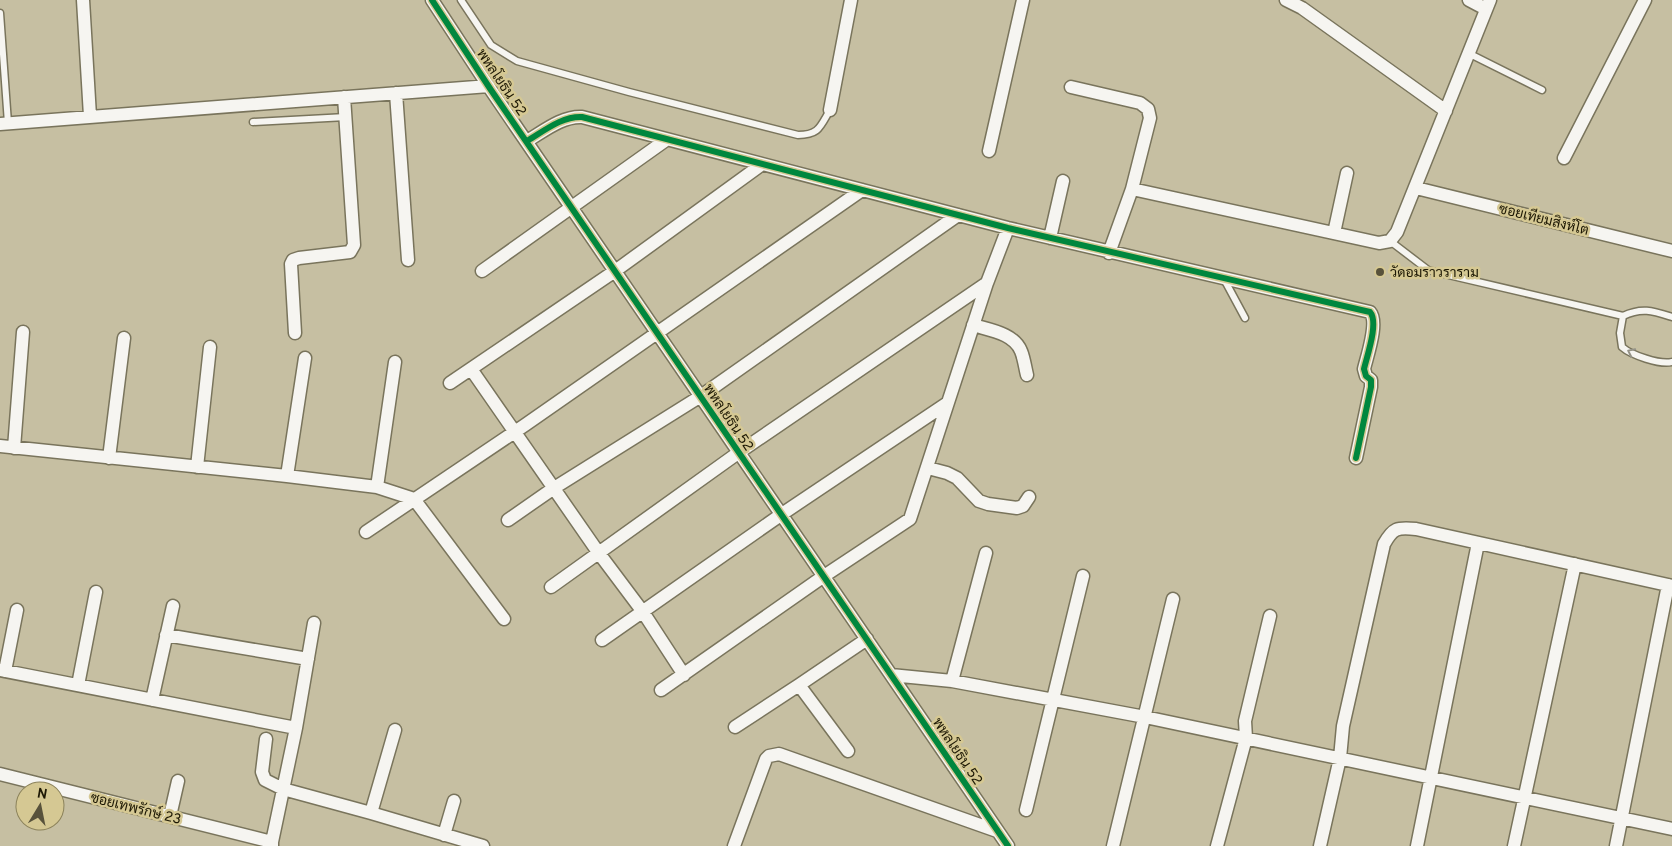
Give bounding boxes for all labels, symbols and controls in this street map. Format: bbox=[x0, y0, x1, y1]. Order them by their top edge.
street label: พหลโยธิน 52 bbox=[472, 45, 530, 120]
street label: ซอยเทียมสิงห์โต bbox=[1497, 199, 1591, 240]
place label: วัดอมราวราราม bbox=[1390, 265, 1479, 282]
marker: วัดอมราวราราม bbox=[1374, 266, 1386, 278]
one-way arrow bbox=[1628, 348, 1637, 358]
street label: พหลโยธิน 52 bbox=[699, 380, 757, 455]
street label: พหลโยธิน 52 bbox=[928, 714, 986, 789]
north arrow bbox=[15, 781, 65, 831]
text: N bbox=[36, 785, 48, 804]
street label: ซอยเทพรักษ์ 23 bbox=[88, 788, 183, 829]

